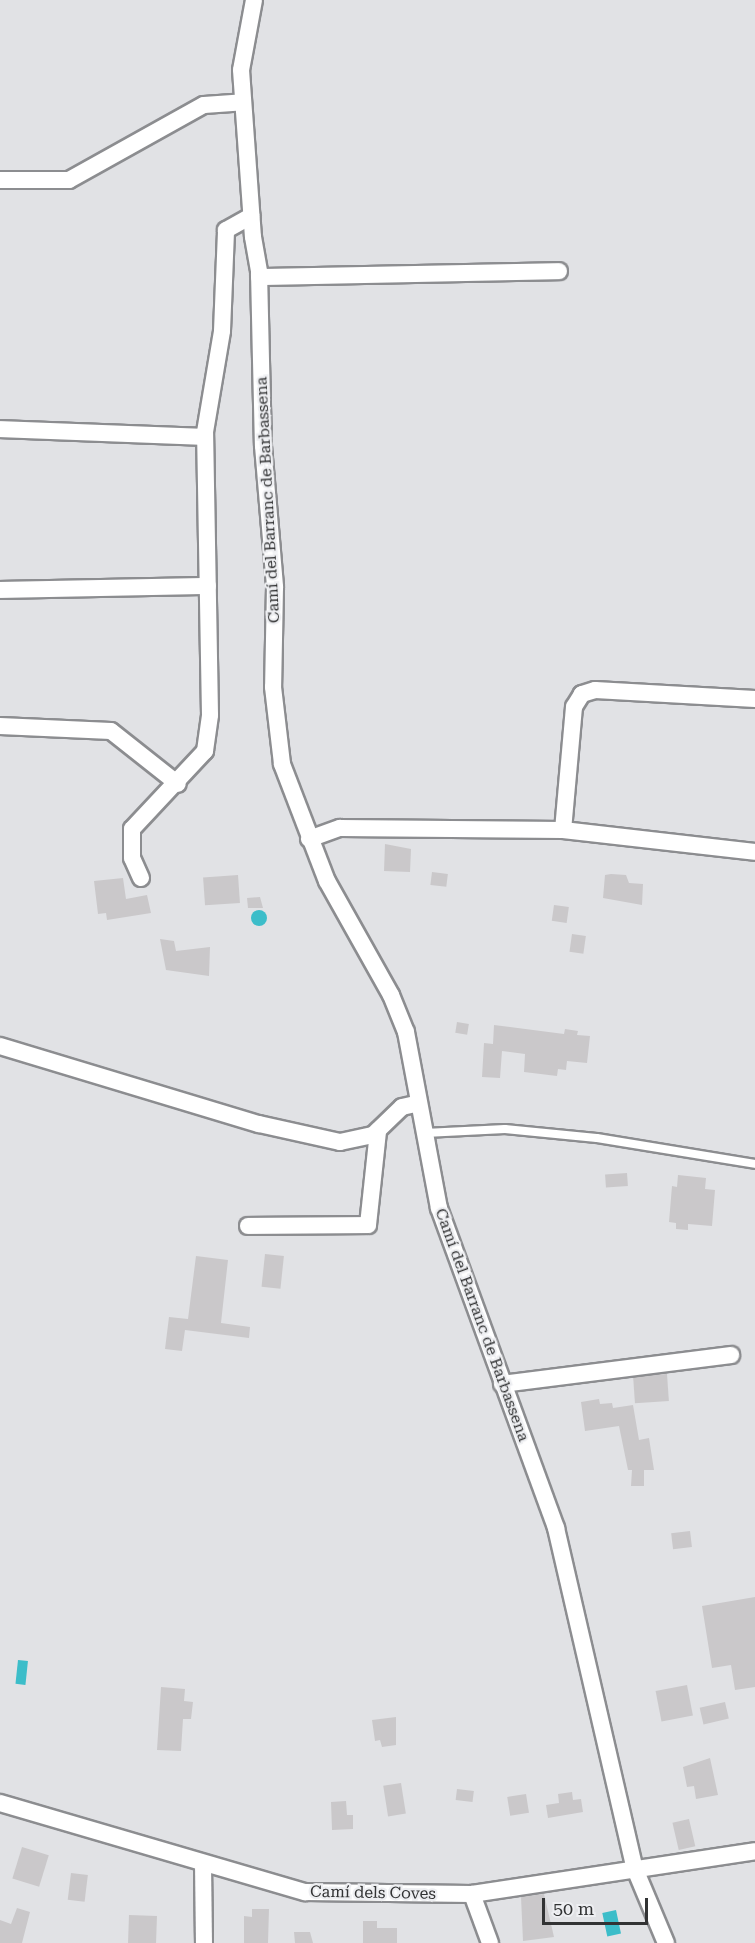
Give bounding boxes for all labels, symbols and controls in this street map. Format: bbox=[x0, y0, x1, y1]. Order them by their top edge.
street label: Camí del Barranc de Barbassena bbox=[252, 376, 284, 624]
street label: Camí del Barranc de Barbassena bbox=[431, 1206, 533, 1444]
street label: Camí dels Coves bbox=[310, 1882, 436, 1904]
scale bar bbox=[545, 1886, 652, 1924]
text: 50 m bbox=[553, 1898, 594, 1919]

